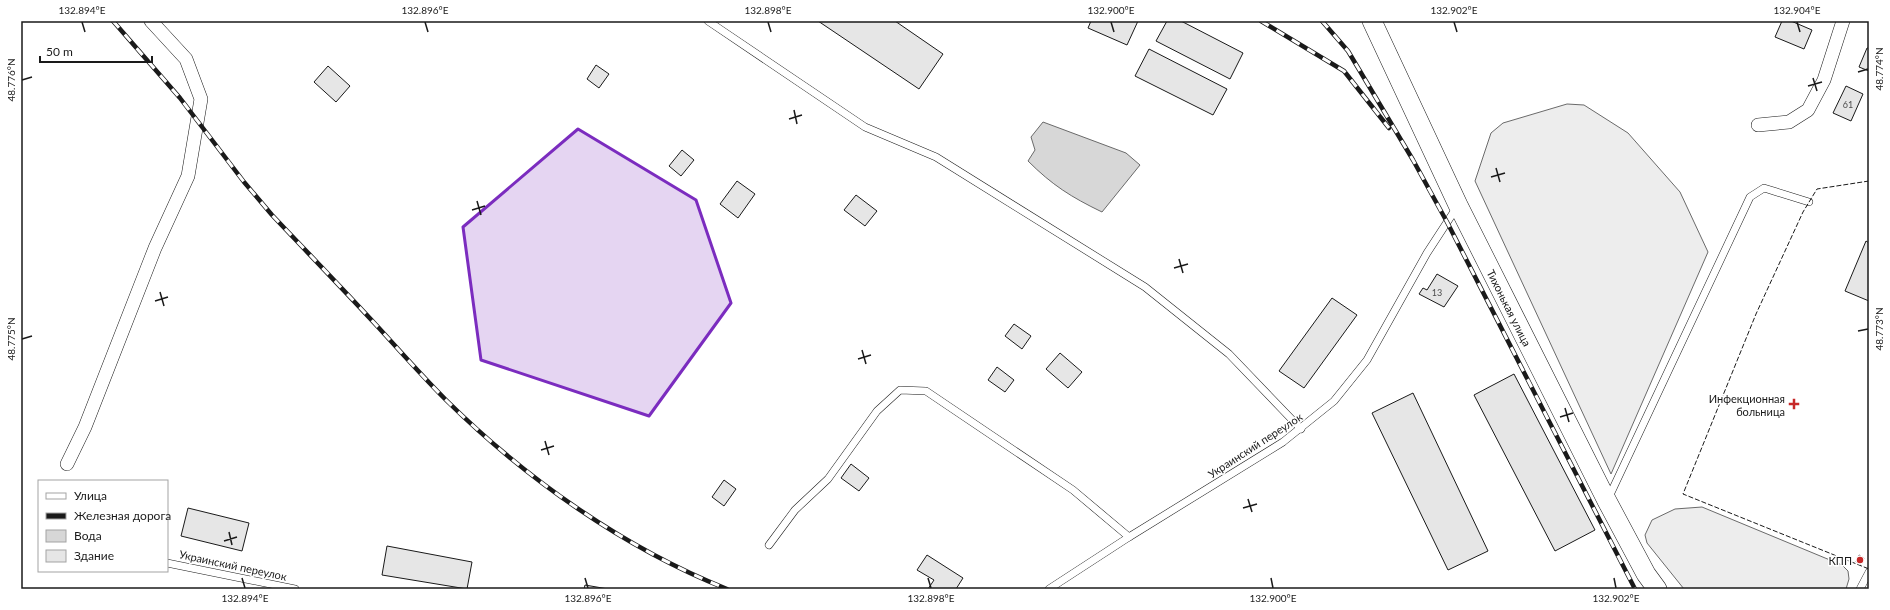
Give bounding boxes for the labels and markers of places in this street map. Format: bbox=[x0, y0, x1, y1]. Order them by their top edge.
place label: Инфекционная больница bbox=[1709, 392, 1785, 418]
marker: Инфекционная больница bbox=[1788, 398, 1800, 410]
place label: КПП bbox=[1828, 554, 1852, 567]
marker: КПП bbox=[1855, 555, 1865, 565]

